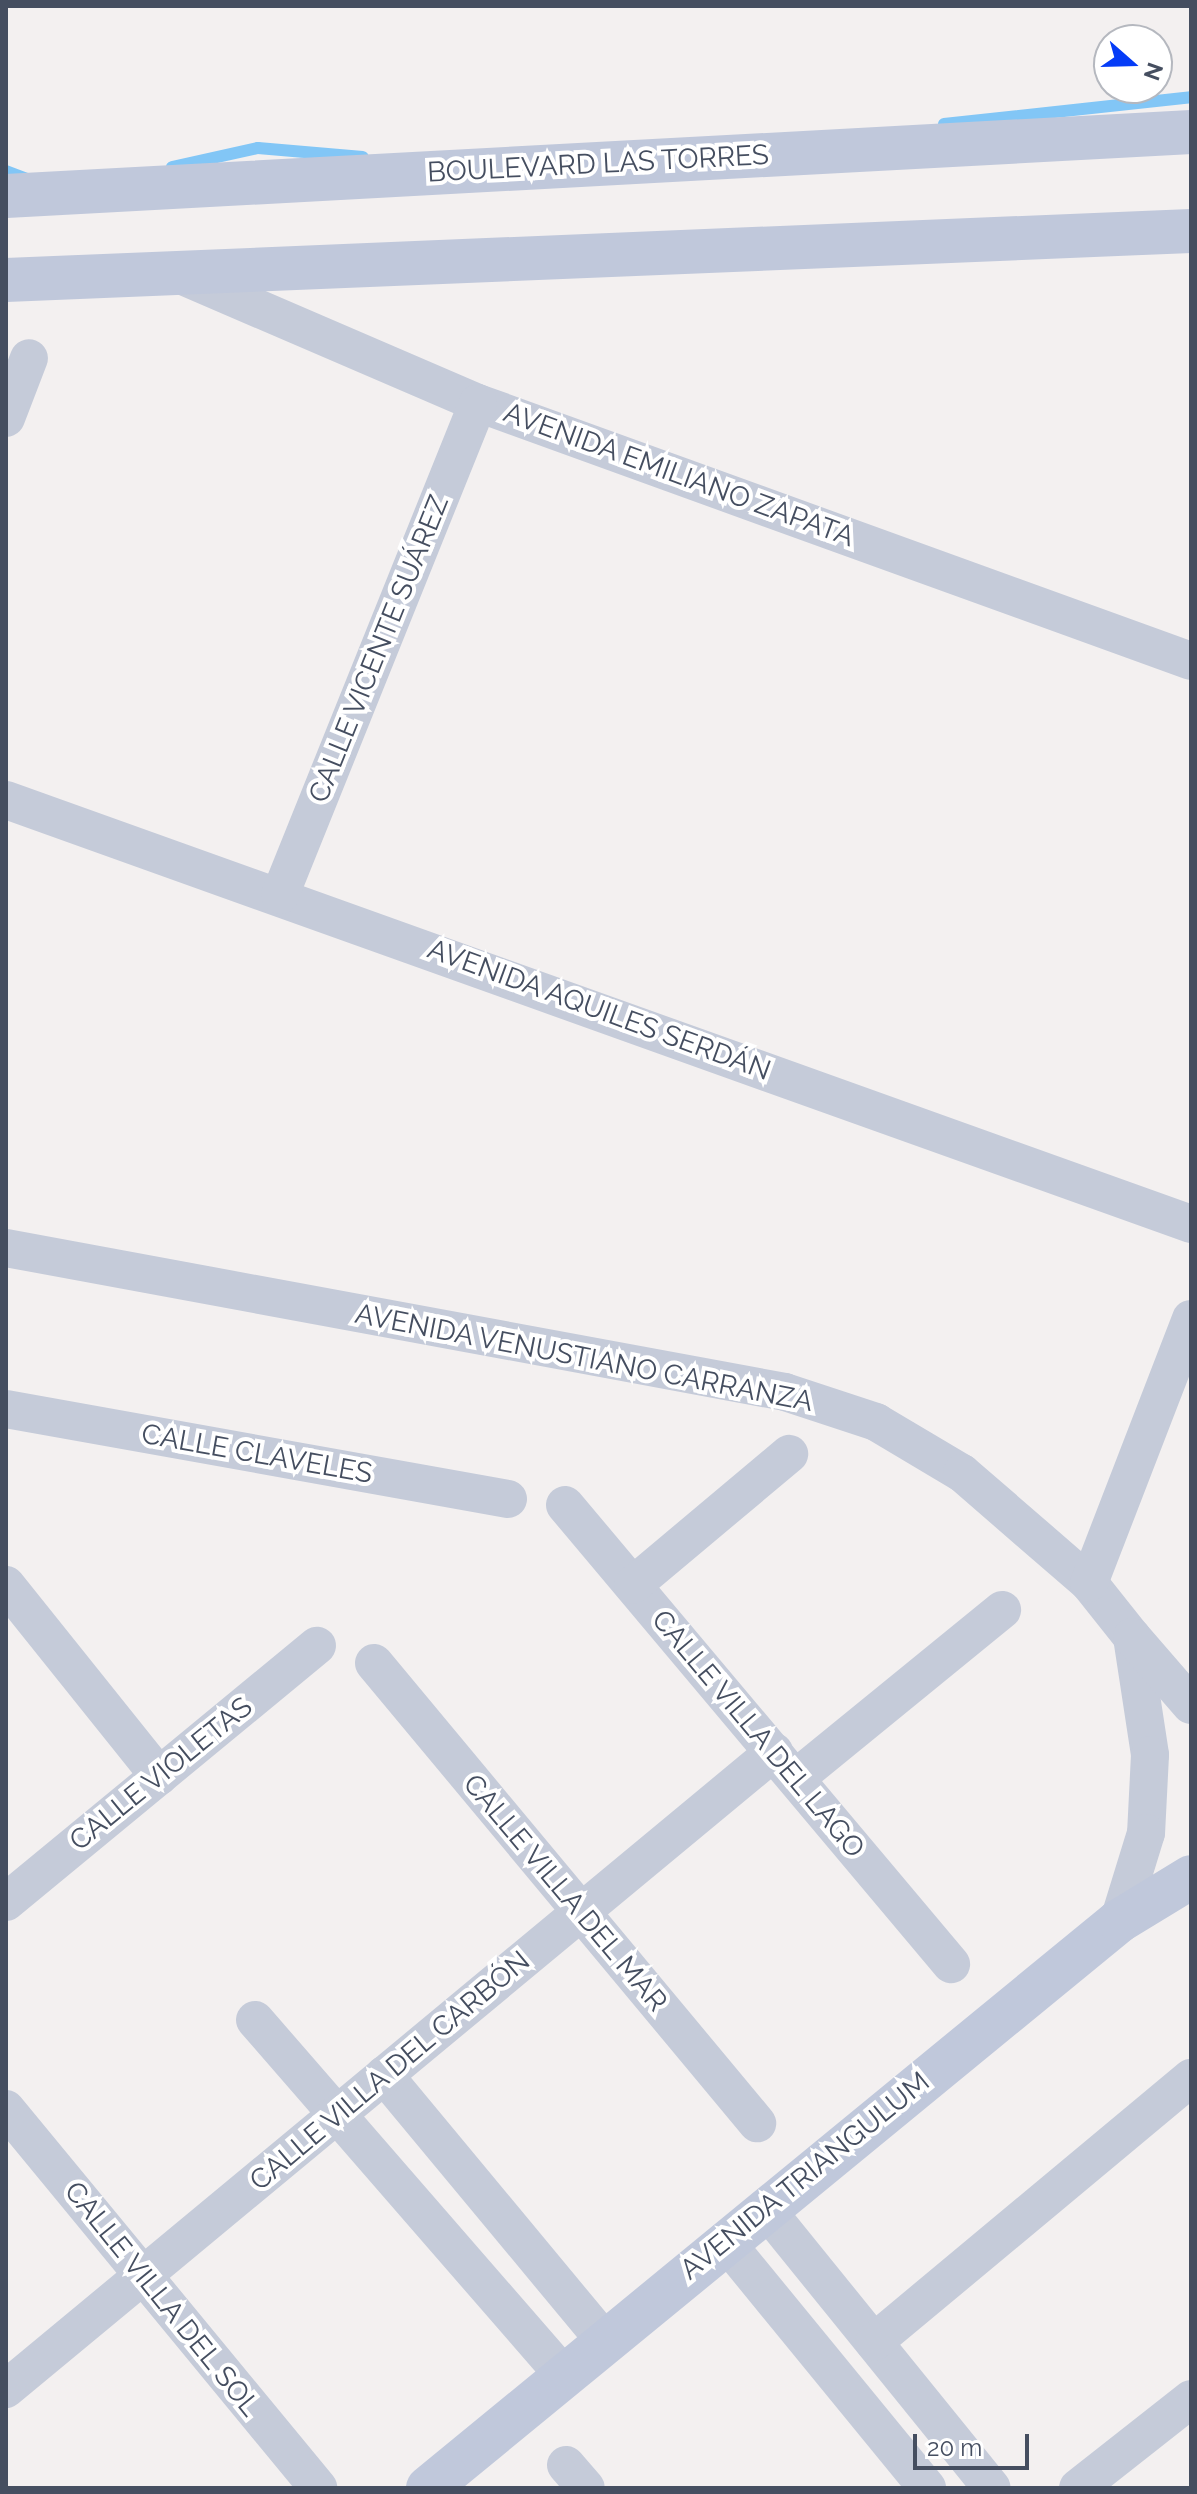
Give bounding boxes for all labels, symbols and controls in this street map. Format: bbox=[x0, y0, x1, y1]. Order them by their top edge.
north arrow bbox=[1093, 24, 1173, 104]
text: N bbox=[1139, 59, 1169, 84]
street label: BOULEVARD LAS TORRES bbox=[426, 138, 770, 190]
street label: AVENIDA EMILIANO ZAPATA bbox=[499, 396, 859, 554]
street label: CALLE VICENTE SUÁREZ bbox=[302, 490, 456, 808]
street label: AVENIDA AQUILES SERDÁN bbox=[422, 932, 776, 1088]
street label: AVENIDA VENUSTIANO CARRANZA bbox=[351, 1297, 817, 1419]
street label: CALLE CLAVELES bbox=[139, 1417, 375, 1491]
street label: CALLE VILLA DEL LAGO bbox=[644, 1602, 872, 1866]
street label: CALLE VIOLETAS bbox=[63, 1690, 259, 1858]
street label: CALLE VILLA DEL MAR bbox=[455, 1767, 675, 2019]
street label: CALLE VILLA DEL CARBÓN bbox=[242, 1943, 538, 2199]
street label: AVENIDA TRIANGULUM bbox=[673, 2065, 937, 2287]
street label: CALLE VILLA DEL SOL bbox=[56, 2174, 268, 2424]
scale bar bbox=[917, 2418, 1033, 2468]
text: 20 m bbox=[927, 2433, 982, 2462]

